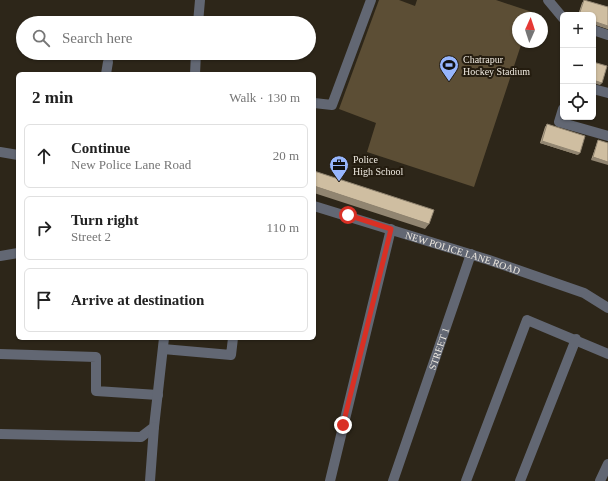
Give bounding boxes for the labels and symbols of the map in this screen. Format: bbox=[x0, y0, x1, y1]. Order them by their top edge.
north arrow bbox=[512, 12, 548, 48]
sports icon: Chatrapur Hockey Stadium bbox=[438, 54, 460, 82]
place label: Chatrapur Hockey Stadium bbox=[463, 54, 530, 77]
office icon: Police High School bbox=[328, 154, 350, 182]
place label: Police High School bbox=[353, 154, 404, 177]
route start bbox=[339, 206, 357, 224]
street label: NEW POLICE LANE ROAD bbox=[404, 229, 522, 276]
street label: STREET 1 bbox=[427, 326, 451, 371]
route end bbox=[334, 416, 352, 434]

